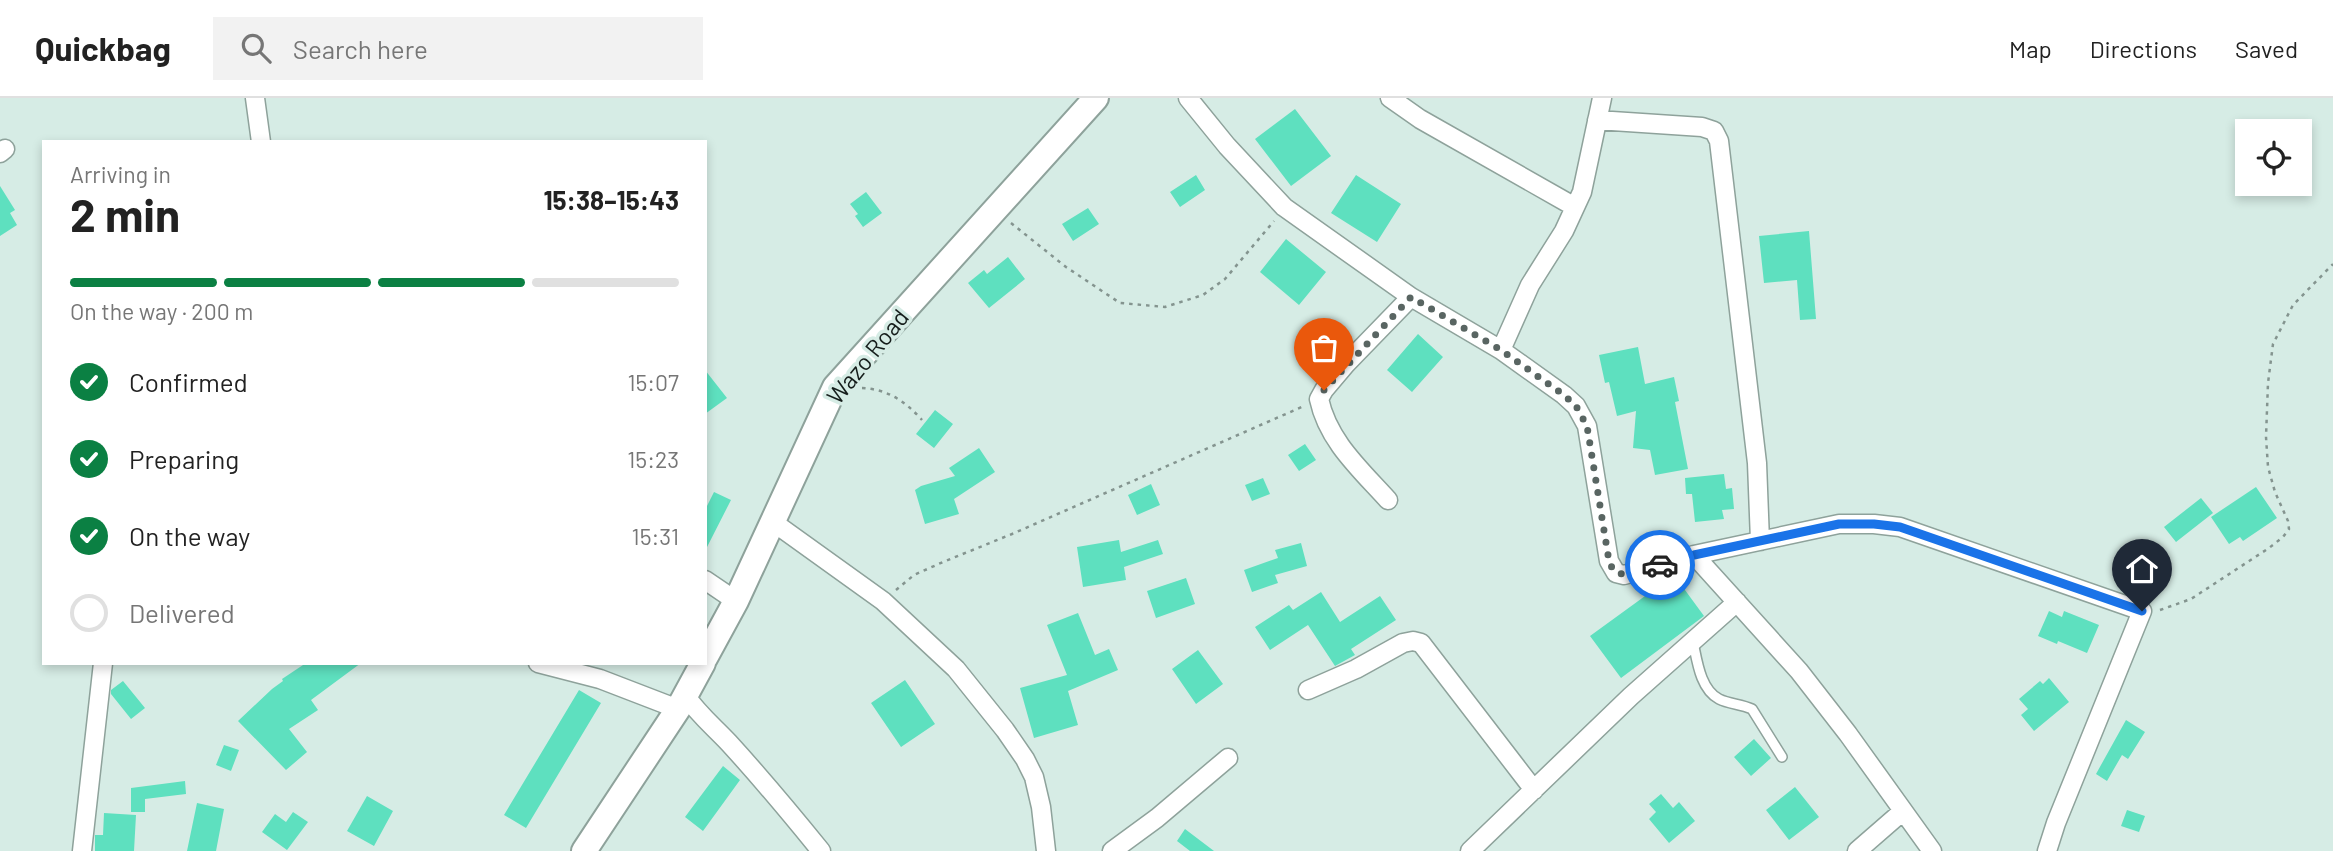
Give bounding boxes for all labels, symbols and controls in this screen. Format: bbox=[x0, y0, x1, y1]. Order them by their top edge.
search box bbox=[213, 17, 703, 80]
text: Quickbag bbox=[35, 28, 171, 68]
icon: search bbox=[237, 29, 275, 67]
text: Search here bbox=[293, 33, 428, 64]
text: Map bbox=[2009, 34, 2052, 63]
text: Directions bbox=[2090, 34, 2197, 63]
text: Saved bbox=[2235, 34, 2298, 63]
map controls bbox=[2235, 119, 2312, 196]
button: locate bbox=[2235, 119, 2312, 196]
text: Arriving in bbox=[70, 160, 171, 188]
text: 15:38–15:43 bbox=[543, 184, 679, 215]
text: 2 min bbox=[70, 186, 180, 241]
text: On the way · 200 m bbox=[70, 297, 253, 325]
street label: Wazo Road bbox=[820, 303, 914, 409]
pin bbox=[1294, 318, 1354, 390]
icon: bag bbox=[1305, 329, 1343, 367]
icon: check bbox=[70, 363, 108, 401]
text: Confirmed bbox=[129, 366, 248, 397]
text: 15:07 bbox=[627, 368, 679, 396]
icon: check bbox=[70, 440, 108, 478]
text: Preparing bbox=[129, 443, 239, 474]
text: 15:23 bbox=[627, 445, 679, 473]
icon: check bbox=[70, 517, 108, 555]
text: On the way bbox=[129, 520, 250, 551]
text: 15:31 bbox=[632, 522, 679, 550]
courier bbox=[1625, 530, 1695, 600]
pin bbox=[2112, 539, 2172, 611]
icon: car bbox=[1641, 546, 1679, 584]
icon: home bbox=[2123, 550, 2161, 588]
text: Delivered bbox=[129, 597, 235, 628]

